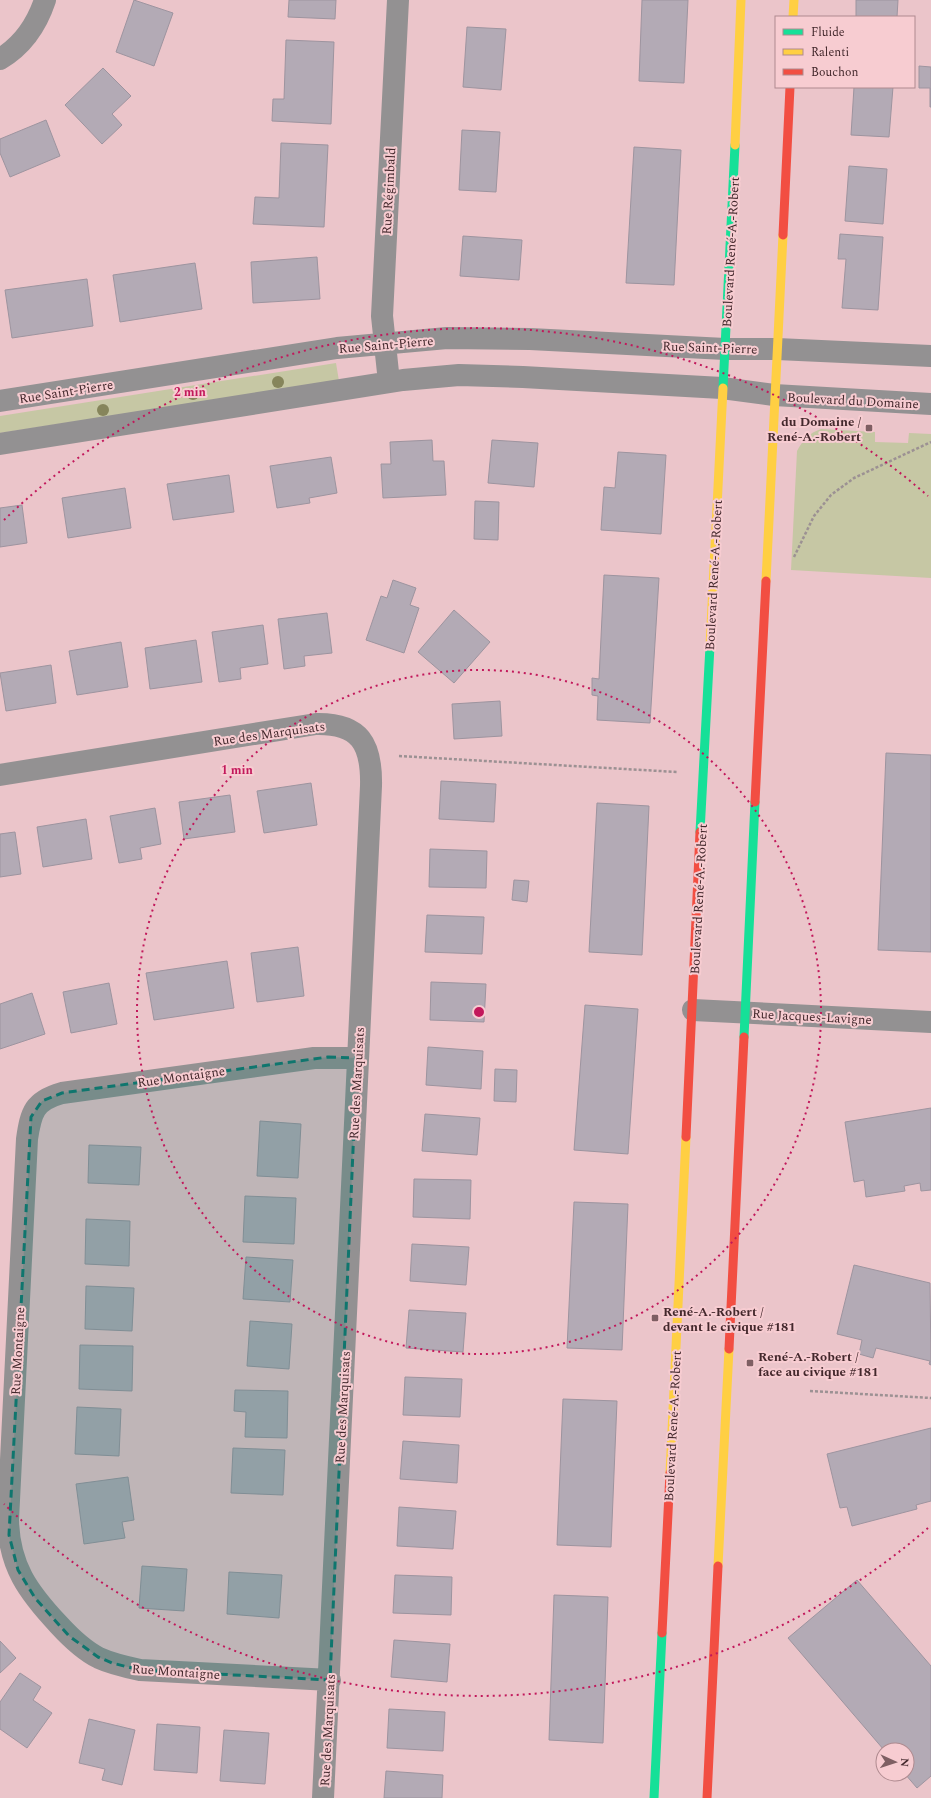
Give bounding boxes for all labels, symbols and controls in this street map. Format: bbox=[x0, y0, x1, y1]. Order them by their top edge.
legend bbox=[775, 16, 915, 88]
text: Fluide bbox=[811, 23, 845, 42]
text: Ralenti bbox=[811, 43, 849, 62]
text: Bouchon bbox=[811, 63, 858, 82]
street label: Rue Régimbald bbox=[377, 147, 401, 235]
street label: Boulevard René-A.-Robert bbox=[717, 176, 745, 328]
street label: Rue Saint-Pierre bbox=[338, 331, 434, 359]
street label: Rue Saint-Pierre bbox=[662, 336, 758, 360]
street label: Rue Saint-Pierre bbox=[18, 375, 115, 409]
text: 2 min bbox=[174, 383, 207, 402]
street label: Boulevard du Domaine bbox=[787, 388, 919, 414]
place label: du Domaine / René-A.-Robert bbox=[767, 412, 862, 447]
marker: du Domaine / René-A.-Robert bbox=[864, 423, 874, 433]
street label: Boulevard René-A.-Robert bbox=[700, 499, 728, 651]
street label: Rue des Marquisats bbox=[212, 716, 326, 752]
text: 1 min bbox=[221, 761, 254, 780]
street label: Boulevard René-A.-Robert bbox=[685, 823, 713, 975]
street label: Rue Jacques-Lavigne bbox=[752, 1004, 872, 1030]
centre of rings bbox=[472, 1005, 486, 1019]
street label: Rue des Marquisats bbox=[344, 1026, 370, 1140]
street label: Rue Montaigne bbox=[136, 1061, 226, 1093]
place label: René-A.-Robert / devant le civique #181 bbox=[663, 1302, 796, 1337]
street label: Rue Montaigne bbox=[6, 1306, 30, 1396]
marker: René-A.-Robert / devant le civique #181 bbox=[650, 1313, 660, 1323]
place label: René-A.-Robert / face au civique #181 bbox=[758, 1347, 878, 1382]
street label: Rue des Marquisats bbox=[330, 1350, 356, 1464]
street label: Boulevard René-A.-Robert bbox=[659, 1350, 687, 1502]
marker: René-A.-Robert / face au civique #181 bbox=[745, 1358, 755, 1368]
street label: Rue Montaigne bbox=[131, 1659, 221, 1685]
street label: Rue des Marquisats bbox=[315, 1673, 341, 1787]
north arrow bbox=[875, 1742, 915, 1782]
text: N bbox=[896, 1758, 913, 1767]

